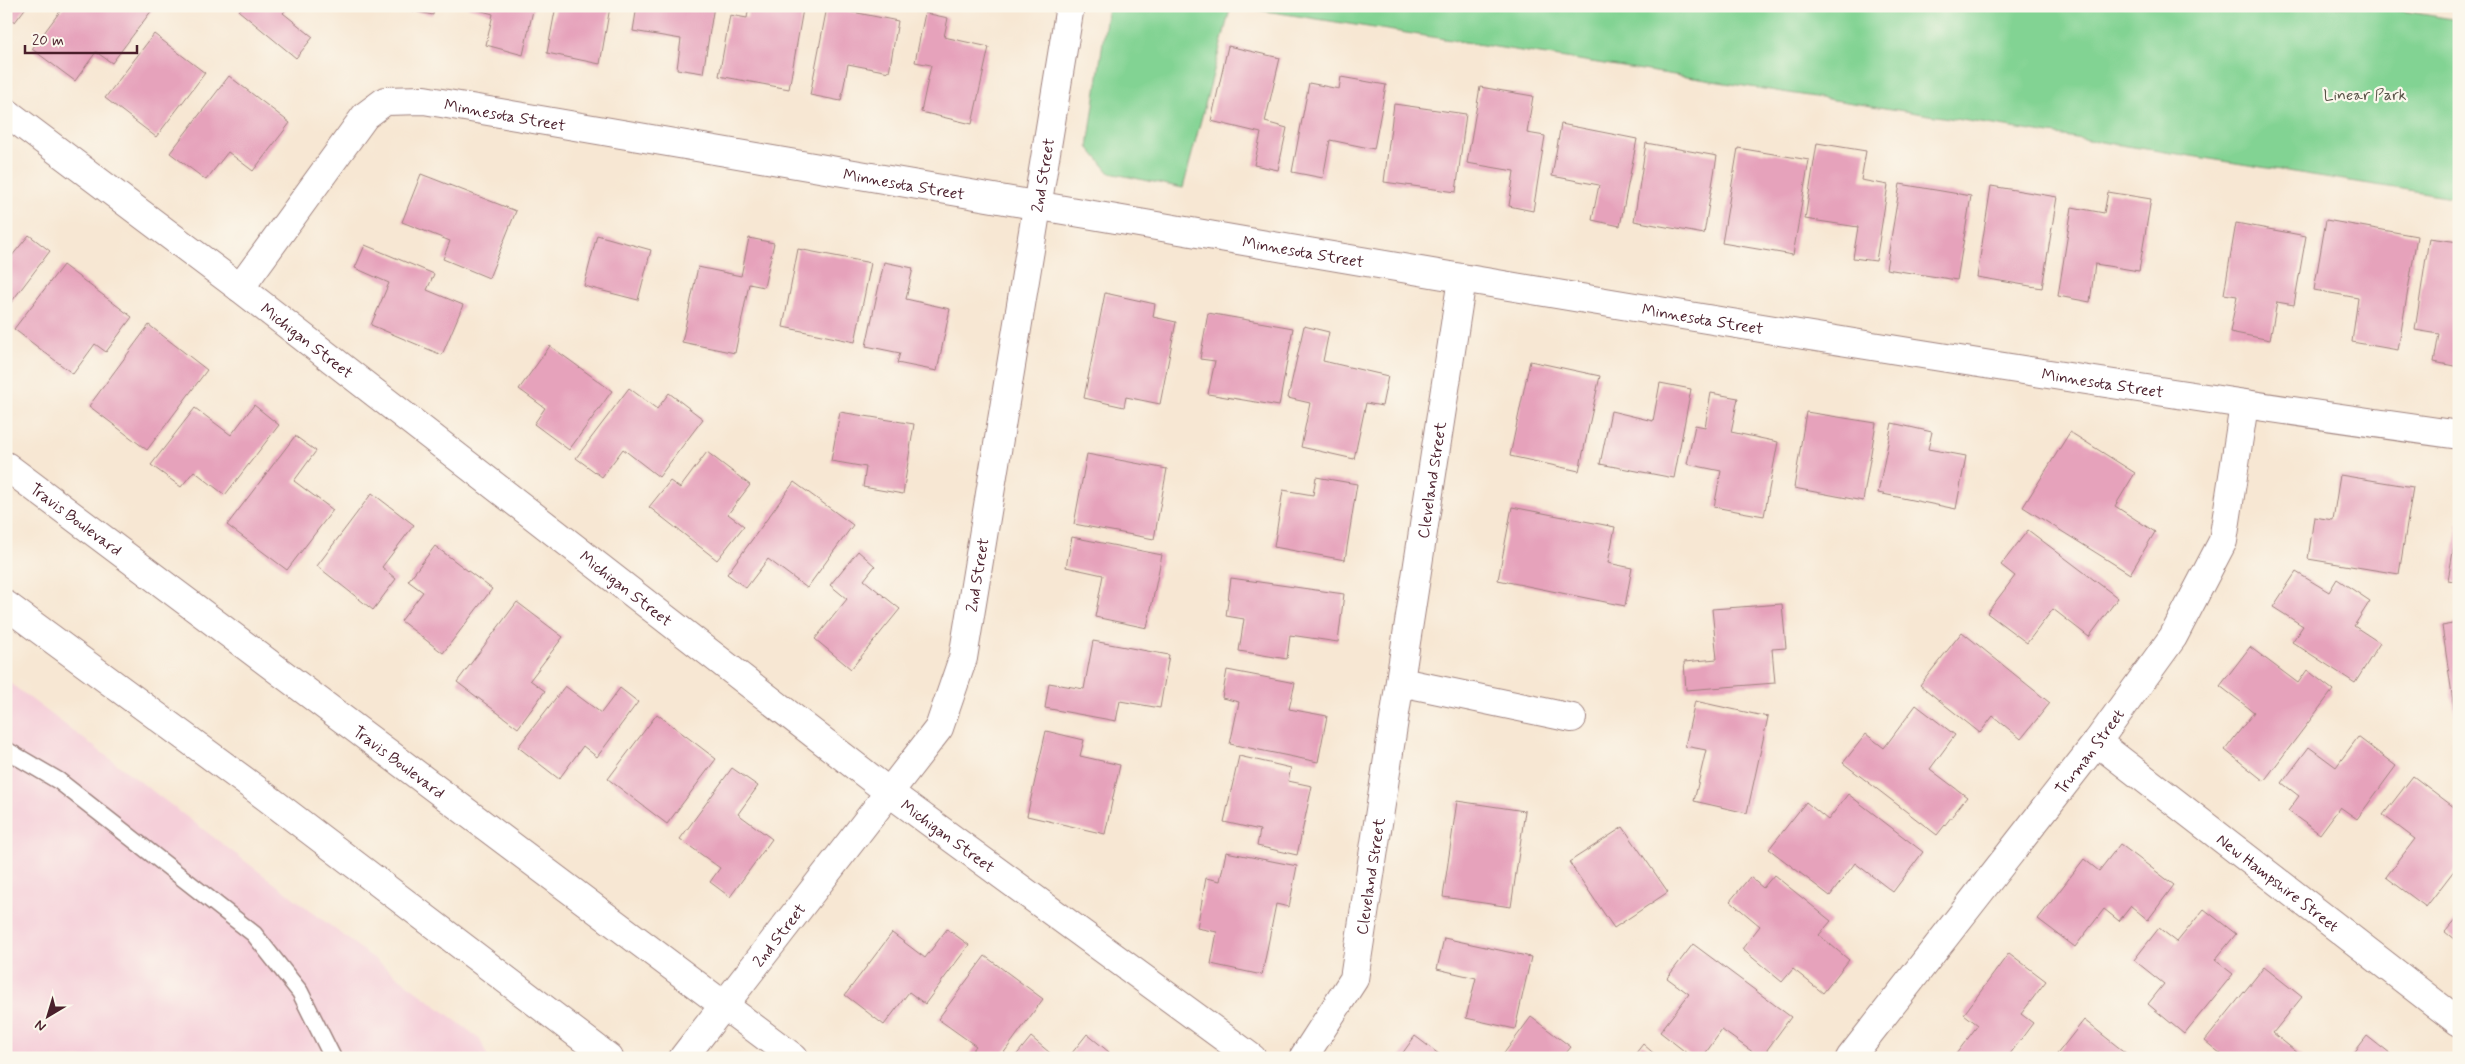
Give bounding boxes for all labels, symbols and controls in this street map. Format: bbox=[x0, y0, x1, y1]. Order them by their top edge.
scale bar bbox=[25, 22, 138, 54]
text: 20 m bbox=[32, 31, 64, 51]
park label: Linear Park bbox=[2324, 85, 2407, 106]
street label: Minnesota Street bbox=[442, 95, 568, 137]
street label: 2nd Street bbox=[1027, 136, 1060, 214]
street label: Minnesota Street bbox=[841, 164, 967, 206]
street label: Minnesota Street bbox=[1241, 232, 1366, 273]
street label: Michigan Street bbox=[256, 299, 357, 384]
street label: Minnesota Street bbox=[1640, 299, 1765, 340]
street label: Minnesota Street bbox=[2040, 364, 2165, 404]
street label: Cleveland Street bbox=[1413, 420, 1452, 540]
street label: Travis Boulevard bbox=[25, 479, 126, 561]
street label: 2nd Street bbox=[962, 536, 995, 614]
street label: Michigan Street bbox=[575, 547, 676, 632]
street label: Truman Street bbox=[2051, 705, 2130, 799]
street label: Travis Boulevard bbox=[348, 721, 449, 804]
street label: Michigan Street bbox=[896, 795, 999, 879]
street label: Cleveland Street bbox=[1352, 816, 1391, 936]
street label: New Hampshire Street bbox=[2212, 829, 2343, 937]
street label: 2nd Street bbox=[749, 899, 811, 972]
north arrow bbox=[22, 992, 72, 1042]
text: N bbox=[31, 1015, 50, 1035]

